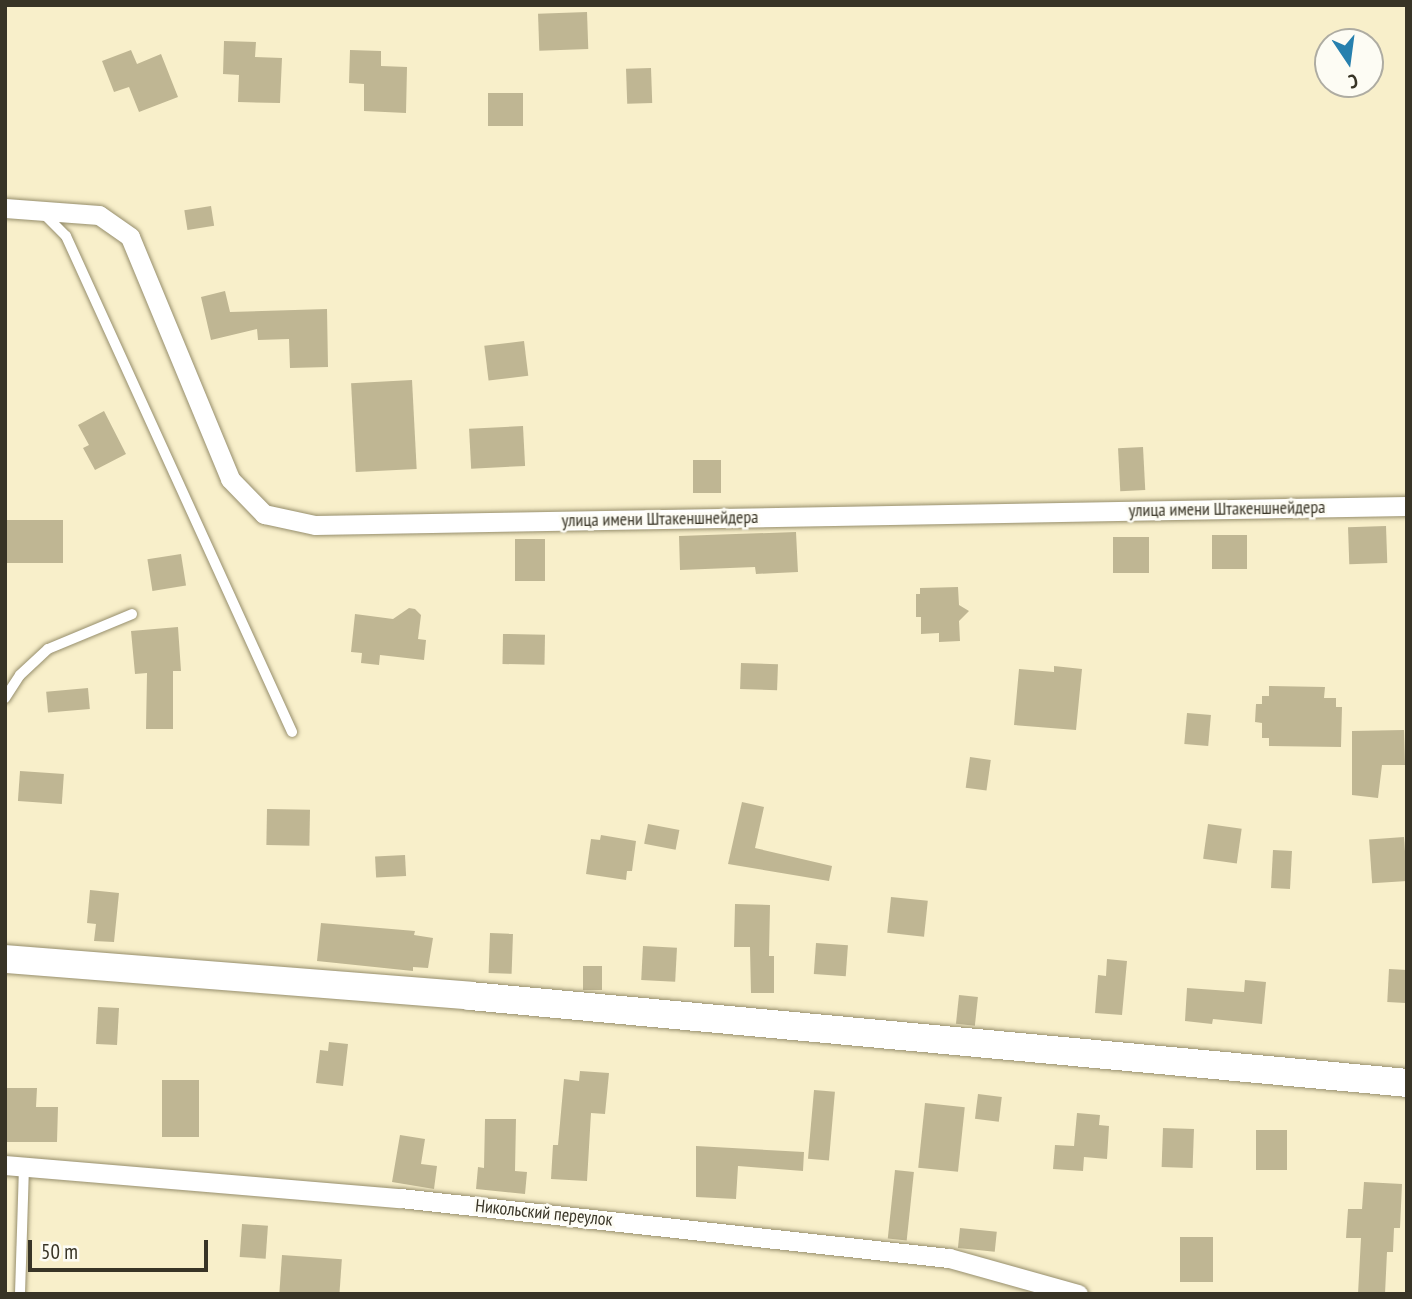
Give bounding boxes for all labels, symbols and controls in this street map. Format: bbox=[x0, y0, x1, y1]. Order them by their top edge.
north arrow bbox=[1314, 28, 1384, 98]
text: С bbox=[1346, 69, 1360, 94]
street label: улица имени Штакеншнейдера bbox=[1128, 496, 1326, 522]
street label: улица имени Штакеншнейдера bbox=[561, 506, 759, 532]
street label: Никольский переулок bbox=[474, 1195, 614, 1231]
scale bar bbox=[32, 1226, 212, 1270]
text: 50 m bbox=[41, 1238, 78, 1265]

